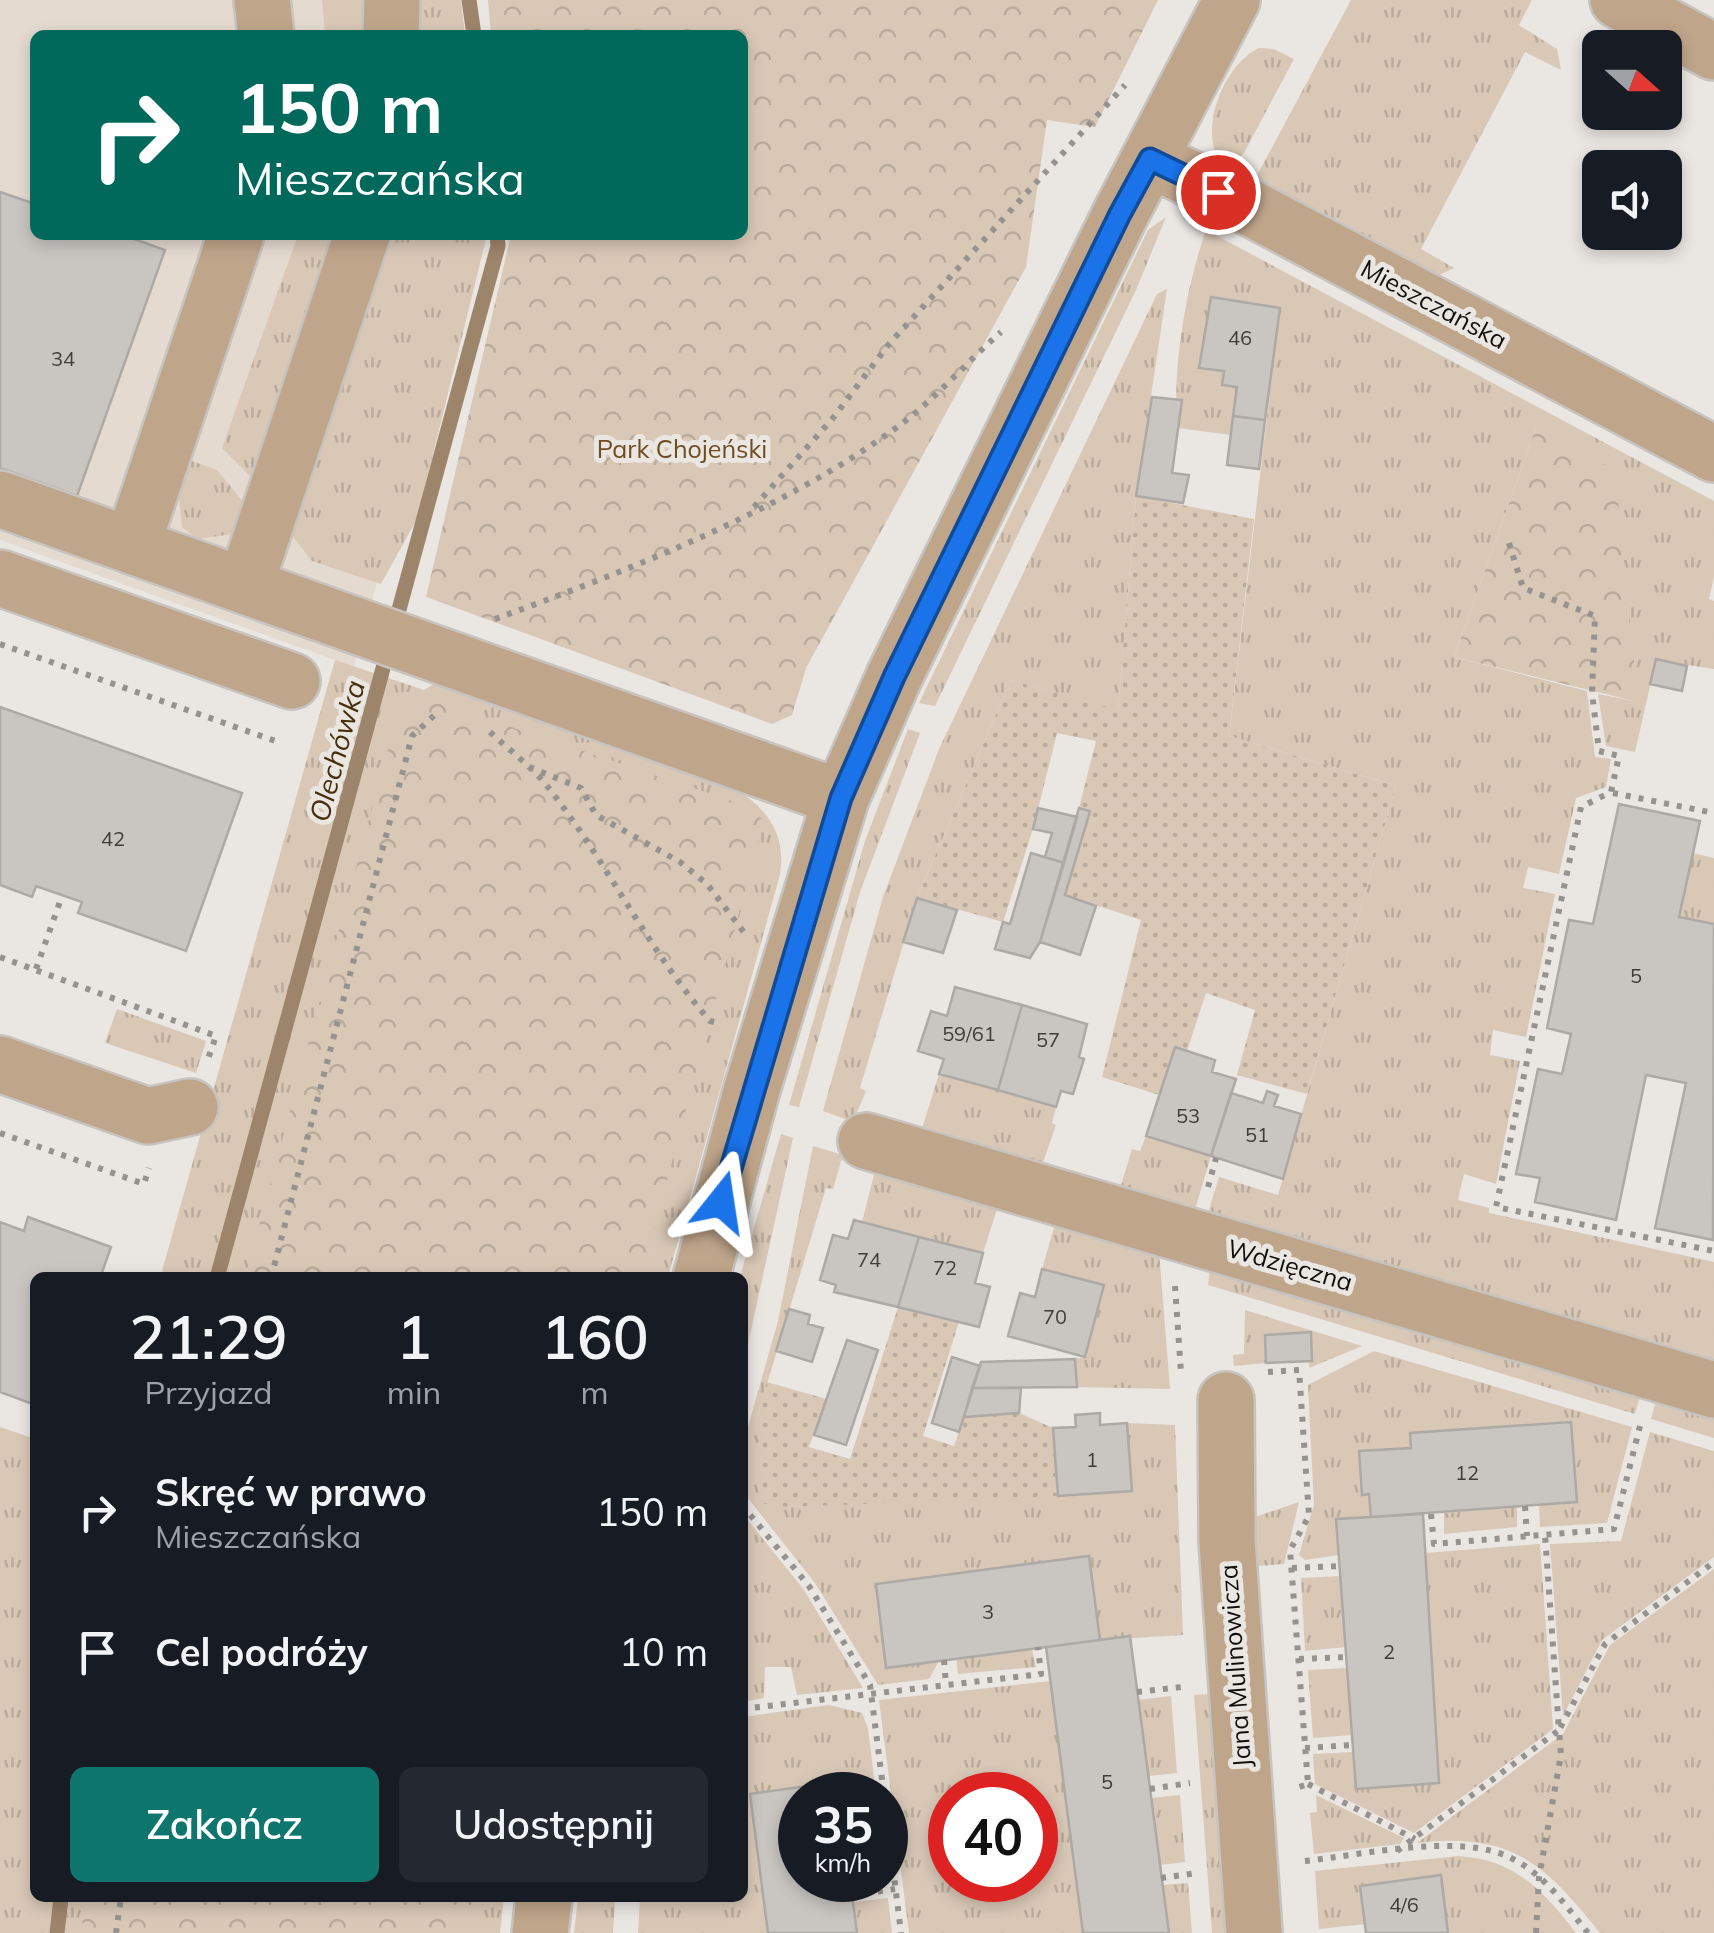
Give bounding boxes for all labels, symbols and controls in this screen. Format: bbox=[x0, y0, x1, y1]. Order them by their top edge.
north arrow bbox=[1582, 30, 1682, 130]
map controls bbox=[1582, 30, 1682, 250]
text: 150 m bbox=[235, 63, 443, 151]
icon: right bbox=[70, 70, 200, 200]
text: Mieszczańska bbox=[235, 150, 525, 206]
pin bbox=[1176, 150, 1261, 235]
button: sound bbox=[1582, 150, 1682, 250]
icon: arrive bbox=[1191, 165, 1246, 220]
street label: Mieszczańska bbox=[1356, 252, 1513, 355]
house number: 46 bbox=[1228, 325, 1252, 350]
house number: 34 bbox=[51, 346, 75, 371]
park label: Park Chojeński bbox=[597, 433, 767, 464]
water label: Olechówka bbox=[301, 676, 372, 825]
house number: 42 bbox=[101, 826, 125, 851]
house number: 5 bbox=[1630, 963, 1642, 988]
house number: 59/61 bbox=[942, 1021, 996, 1046]
house number: 57 bbox=[1036, 1027, 1060, 1052]
house number: 53 bbox=[1176, 1103, 1200, 1128]
house number: 51 bbox=[1245, 1122, 1269, 1147]
position arrow bbox=[669, 1150, 773, 1254]
street label: Wdzięczna bbox=[1224, 1232, 1356, 1297]
house number: 74 bbox=[857, 1247, 881, 1272]
house number: 72 bbox=[933, 1255, 957, 1280]
text: 21:29 bbox=[129, 1299, 288, 1374]
text: 1 bbox=[396, 1299, 432, 1374]
text: 160 bbox=[541, 1299, 649, 1374]
house number: 70 bbox=[1043, 1304, 1067, 1329]
text: Przyjazd bbox=[144, 1372, 272, 1412]
text: min bbox=[387, 1372, 441, 1412]
text: m bbox=[581, 1372, 609, 1412]
house number: 1 bbox=[1086, 1447, 1098, 1472]
house number: 12 bbox=[1455, 1460, 1479, 1485]
text: Skręć w prawo bbox=[155, 1468, 427, 1516]
icon: right bbox=[70, 1485, 125, 1540]
text: 150 m bbox=[596, 1488, 708, 1536]
text: Mieszczańska bbox=[155, 1516, 361, 1556]
street label: Jana Mulinowicza bbox=[1212, 1563, 1257, 1769]
house number: 3 bbox=[982, 1599, 994, 1624]
icon: arrive bbox=[70, 1625, 125, 1680]
text: Cel podróży bbox=[155, 1628, 368, 1676]
text: 10 m bbox=[619, 1628, 708, 1676]
house number: 2 bbox=[1383, 1639, 1395, 1664]
button: Zakończ bbox=[70, 1767, 379, 1882]
button: Udostępnij bbox=[399, 1767, 708, 1882]
house number: 5 bbox=[1101, 1769, 1113, 1794]
speed limit sign: 40 bbox=[928, 1772, 1058, 1902]
text: 35 bbox=[813, 1793, 873, 1856]
text: km/h bbox=[815, 1847, 871, 1878]
house number: 4/6 bbox=[1389, 1892, 1419, 1917]

